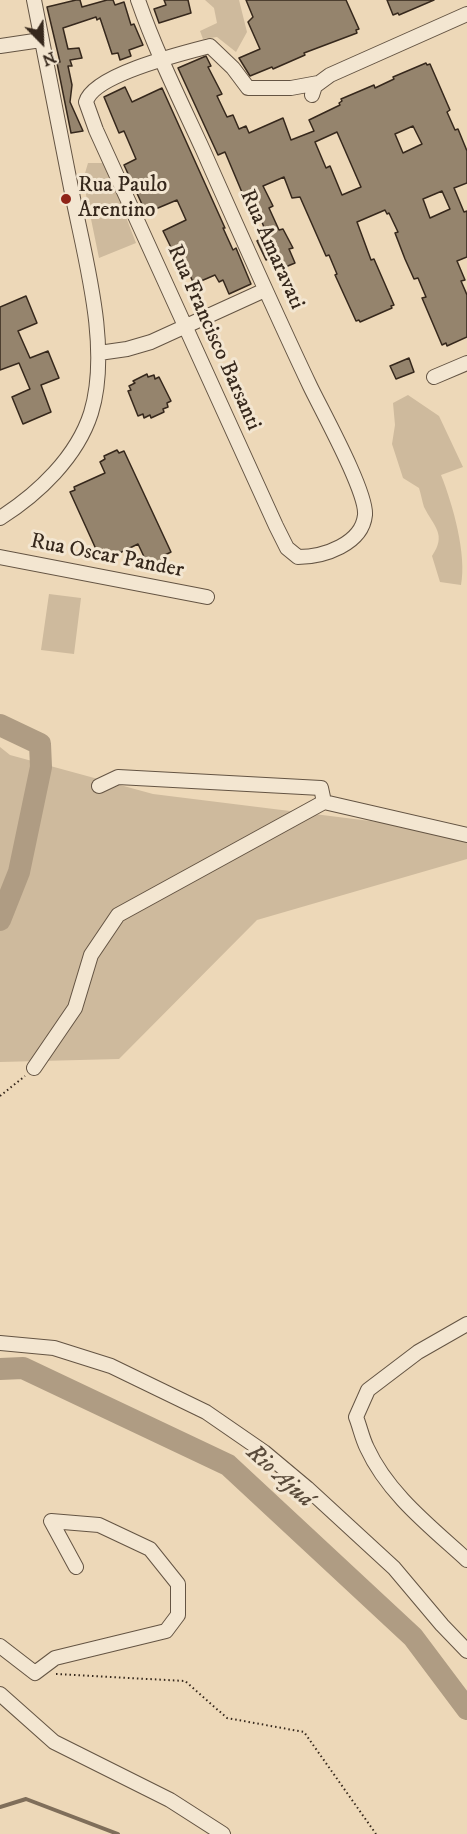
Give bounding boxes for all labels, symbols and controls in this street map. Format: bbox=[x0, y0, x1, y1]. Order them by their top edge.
north arrow bbox=[12, 12, 72, 72]
text: N bbox=[39, 47, 59, 70]
place label: Rua Paulo Arentino bbox=[78, 173, 167, 224]
street label: Rua Amaravati bbox=[233, 186, 309, 314]
marker: Rua Paulo Arentino bbox=[59, 192, 73, 206]
street label: Rua Francisco Barsanti bbox=[160, 241, 266, 435]
street label: Rua Oscar Pander bbox=[28, 529, 186, 585]
water label: Rio Ajuá bbox=[239, 1439, 319, 1515]

